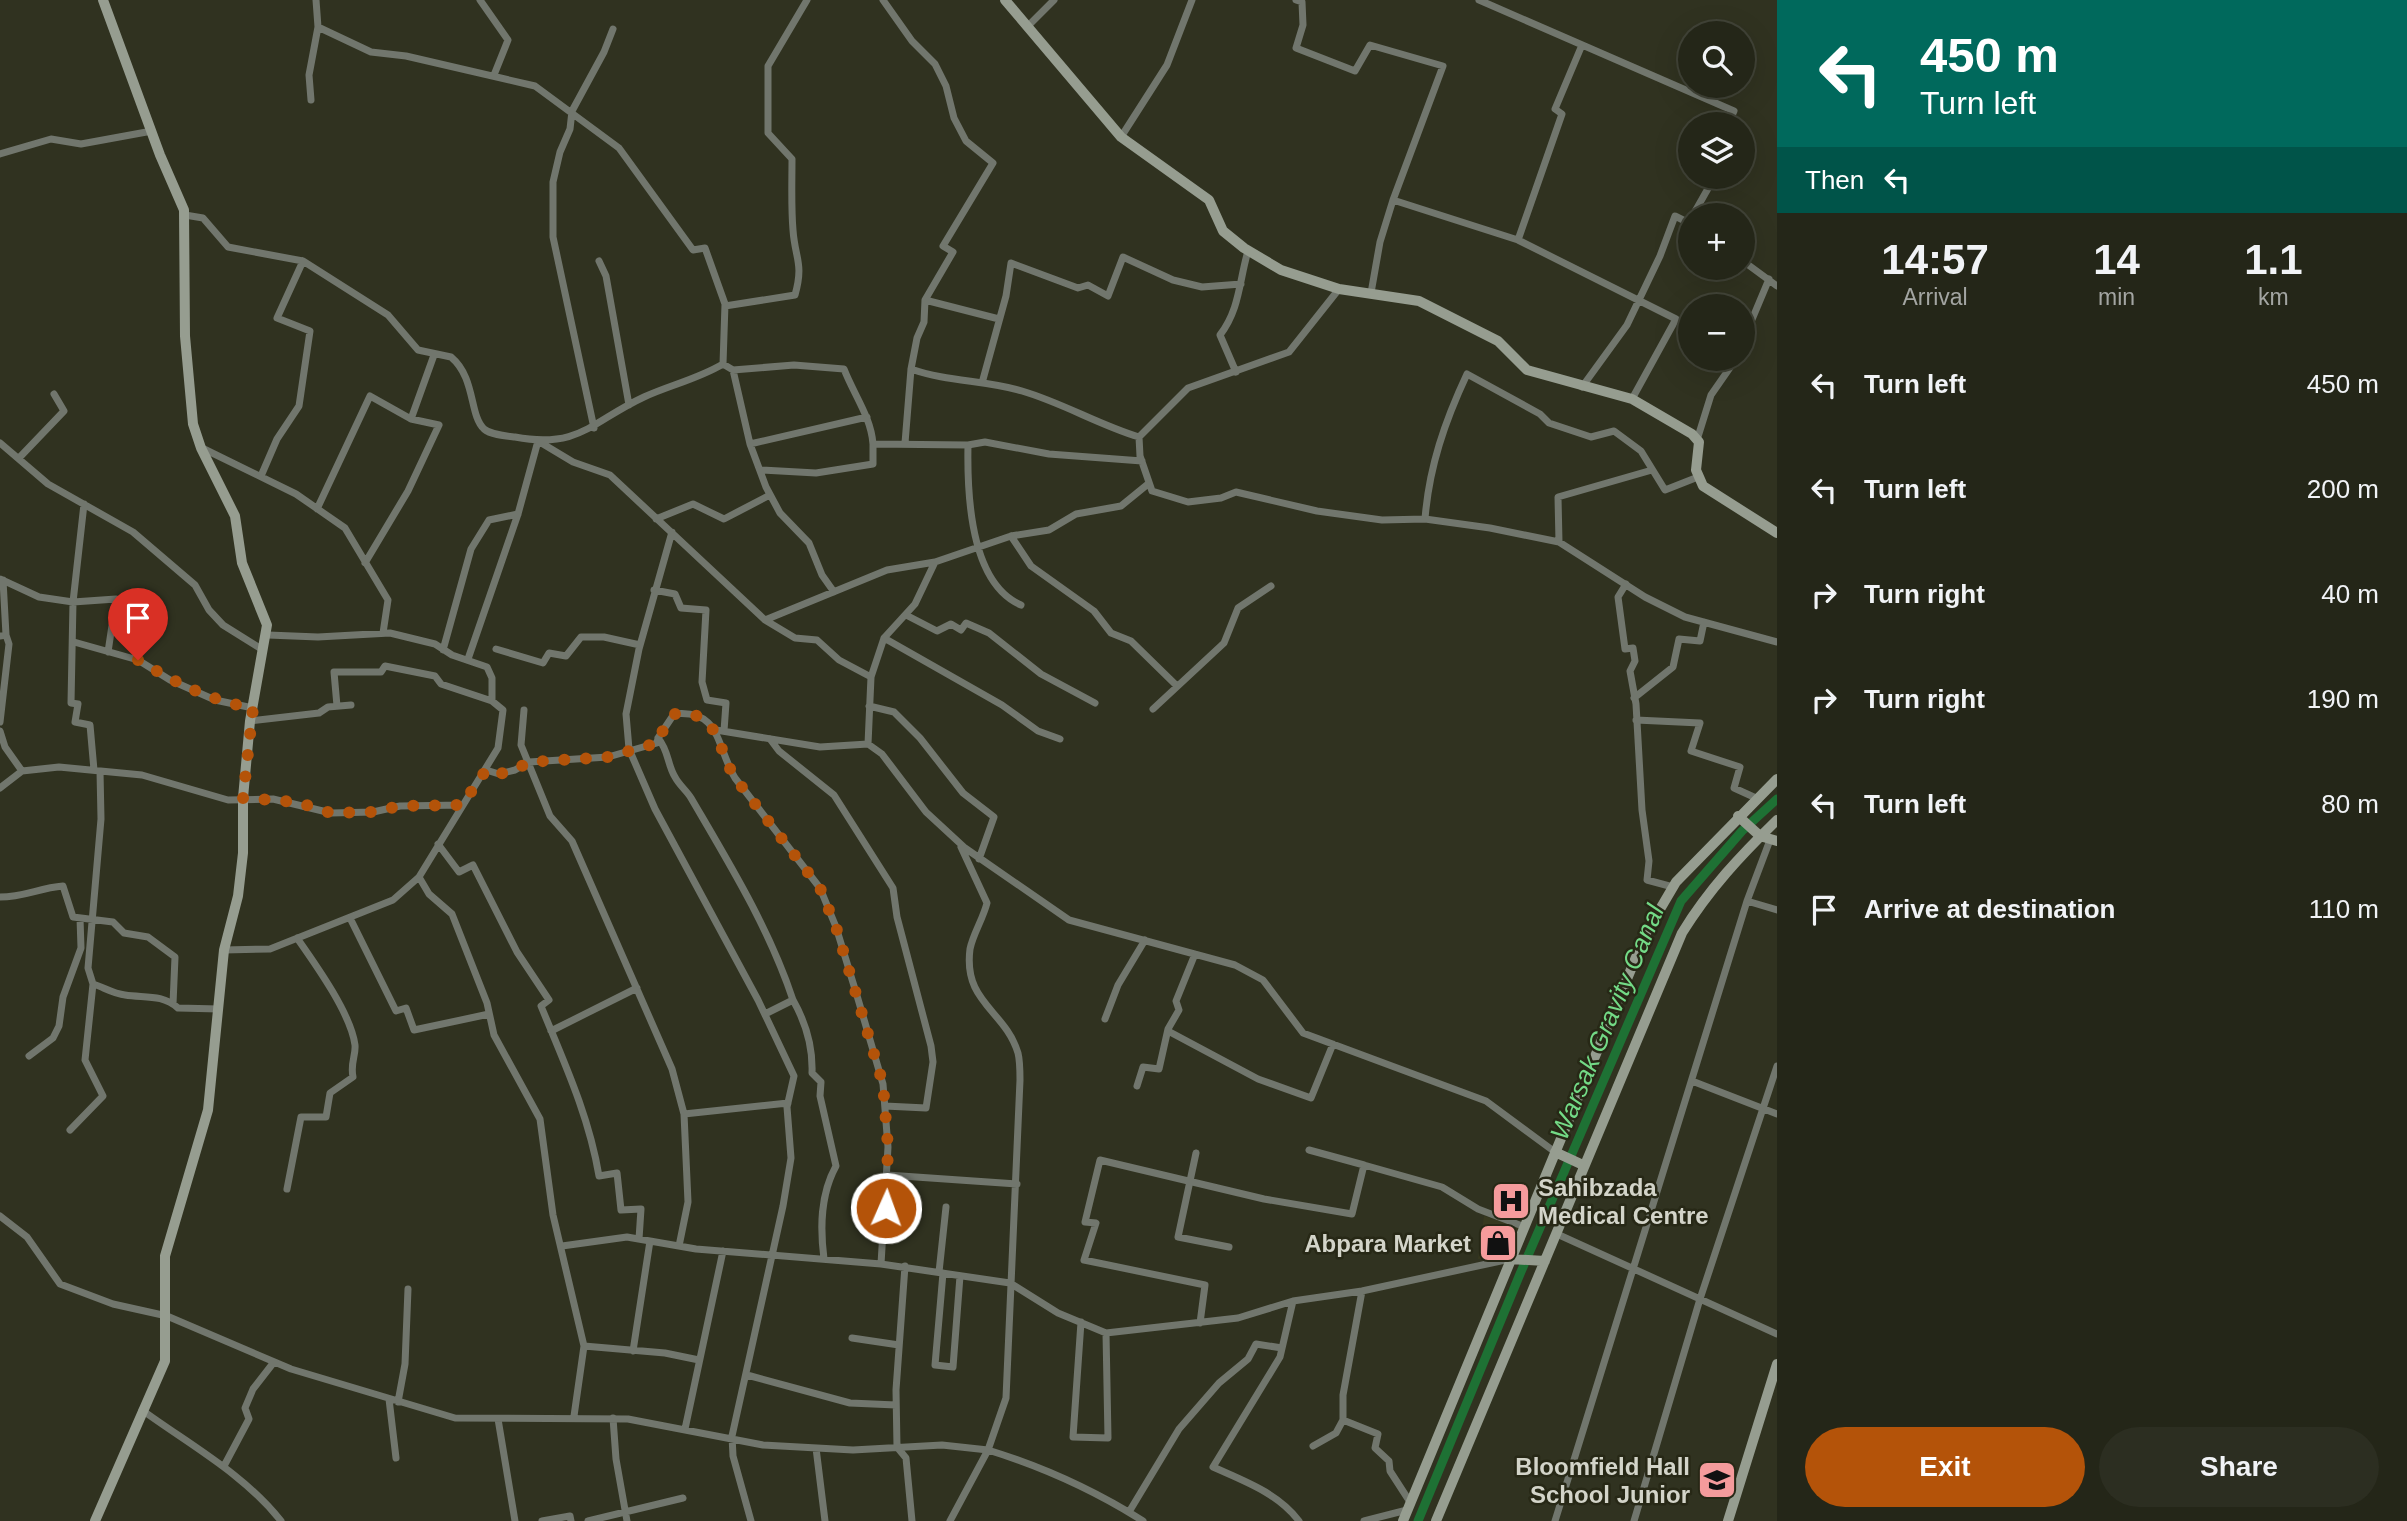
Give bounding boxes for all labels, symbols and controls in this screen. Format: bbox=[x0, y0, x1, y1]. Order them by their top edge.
map controls bbox=[1678, 21, 1755, 371]
button: search bbox=[1678, 21, 1755, 98]
icon: left bbox=[1805, 28, 1896, 119]
text: 450 m bbox=[1920, 28, 2059, 82]
text: Turn left bbox=[1920, 85, 2036, 121]
button: layers bbox=[1678, 112, 1755, 189]
icon: left bbox=[1878, 161, 1916, 199]
text: Then bbox=[1805, 165, 1864, 195]
button: + bbox=[1678, 203, 1755, 280]
text: 14:57 bbox=[1881, 236, 1989, 283]
text: 14 bbox=[2093, 236, 2140, 283]
text: 1.1 bbox=[2244, 236, 2303, 283]
text: Arrival bbox=[1902, 284, 1968, 310]
text: min bbox=[2098, 284, 2135, 310]
text: km bbox=[2258, 284, 2289, 310]
button: − bbox=[1678, 294, 1755, 371]
icon: left bbox=[1805, 366, 1843, 404]
text: Turn left bbox=[1864, 369, 1966, 399]
text: 450 m bbox=[2307, 369, 2379, 399]
icon: left bbox=[1805, 471, 1843, 509]
text: Turn left bbox=[1864, 474, 1966, 504]
text: 200 m bbox=[2307, 474, 2379, 504]
icon: right bbox=[1805, 576, 1843, 614]
text: Turn right bbox=[1864, 579, 1985, 609]
text: 40 m bbox=[2321, 579, 2379, 609]
pin bbox=[108, 588, 168, 660]
icon: arrive bbox=[119, 599, 157, 637]
icon: right bbox=[1805, 681, 1843, 719]
text: Turn right bbox=[1864, 684, 1985, 714]
text: 190 m bbox=[2307, 684, 2379, 714]
icon: left bbox=[1805, 786, 1843, 824]
text: Turn left bbox=[1864, 789, 1966, 819]
text: 80 m bbox=[2321, 789, 2379, 819]
icon: arrive bbox=[1805, 891, 1843, 929]
text: Arrive at destination bbox=[1864, 894, 2115, 924]
text: 110 m bbox=[2309, 894, 2379, 924]
water label: Warsak Gravity Canal bbox=[1544, 899, 1671, 1144]
position arrow bbox=[849, 1171, 923, 1245]
place label: Sahibzada Medical Centre bbox=[1538, 1174, 1709, 1229]
hospital icon: Sahibzada Medical Centre bbox=[1490, 1180, 1532, 1222]
shop icon: Abpara Market bbox=[1477, 1222, 1519, 1264]
place label: Abpara Market bbox=[1304, 1230, 1471, 1257]
button: Exit bbox=[1805, 1427, 2085, 1507]
button: Share bbox=[2099, 1427, 2379, 1507]
place label: Bloomfield Hall School Junior bbox=[1515, 1453, 1690, 1508]
school or university icon: Bloomfield Hall School Junior bbox=[1696, 1459, 1738, 1501]

